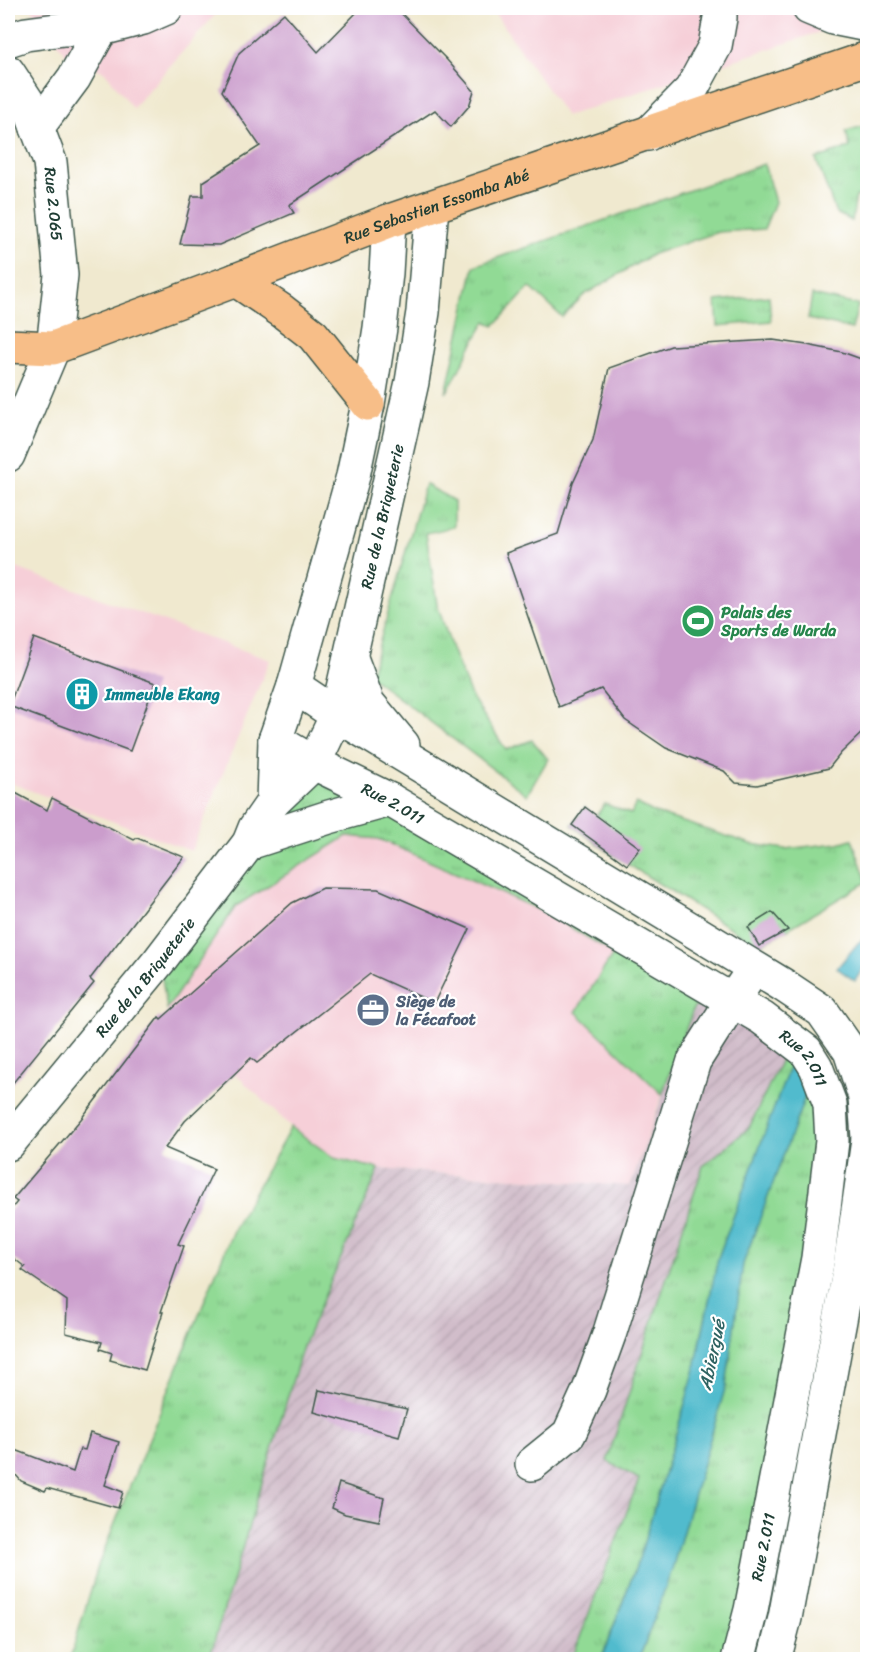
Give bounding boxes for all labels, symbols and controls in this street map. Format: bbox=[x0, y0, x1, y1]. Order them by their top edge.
street label: Rue Sebastien Essomba Abé bbox=[339, 160, 533, 252]
street label: Rue 2.065 bbox=[36, 166, 72, 242]
street label: Rue de la Briqueterie bbox=[351, 441, 412, 592]
place label: Palais des Sports de Warda bbox=[720, 598, 836, 645]
sports icon: Palais des Sports de Warda bbox=[680, 603, 716, 639]
building icon: Immeuble Ekang bbox=[64, 676, 100, 712]
place label: Immeuble Ekang bbox=[104, 680, 221, 709]
street label: Rue 2.011 bbox=[357, 774, 431, 832]
street label: Rue de la Briqueterie bbox=[87, 910, 203, 1044]
place label: Siège de la Fécafoot bbox=[395, 987, 476, 1034]
office icon: Siège de la Fécafoot bbox=[355, 992, 391, 1028]
street label: Rue 2.011 bbox=[773, 1021, 837, 1090]
water label: Abiergué bbox=[689, 1314, 736, 1394]
street label: Rue 2.011 bbox=[742, 1510, 784, 1583]

